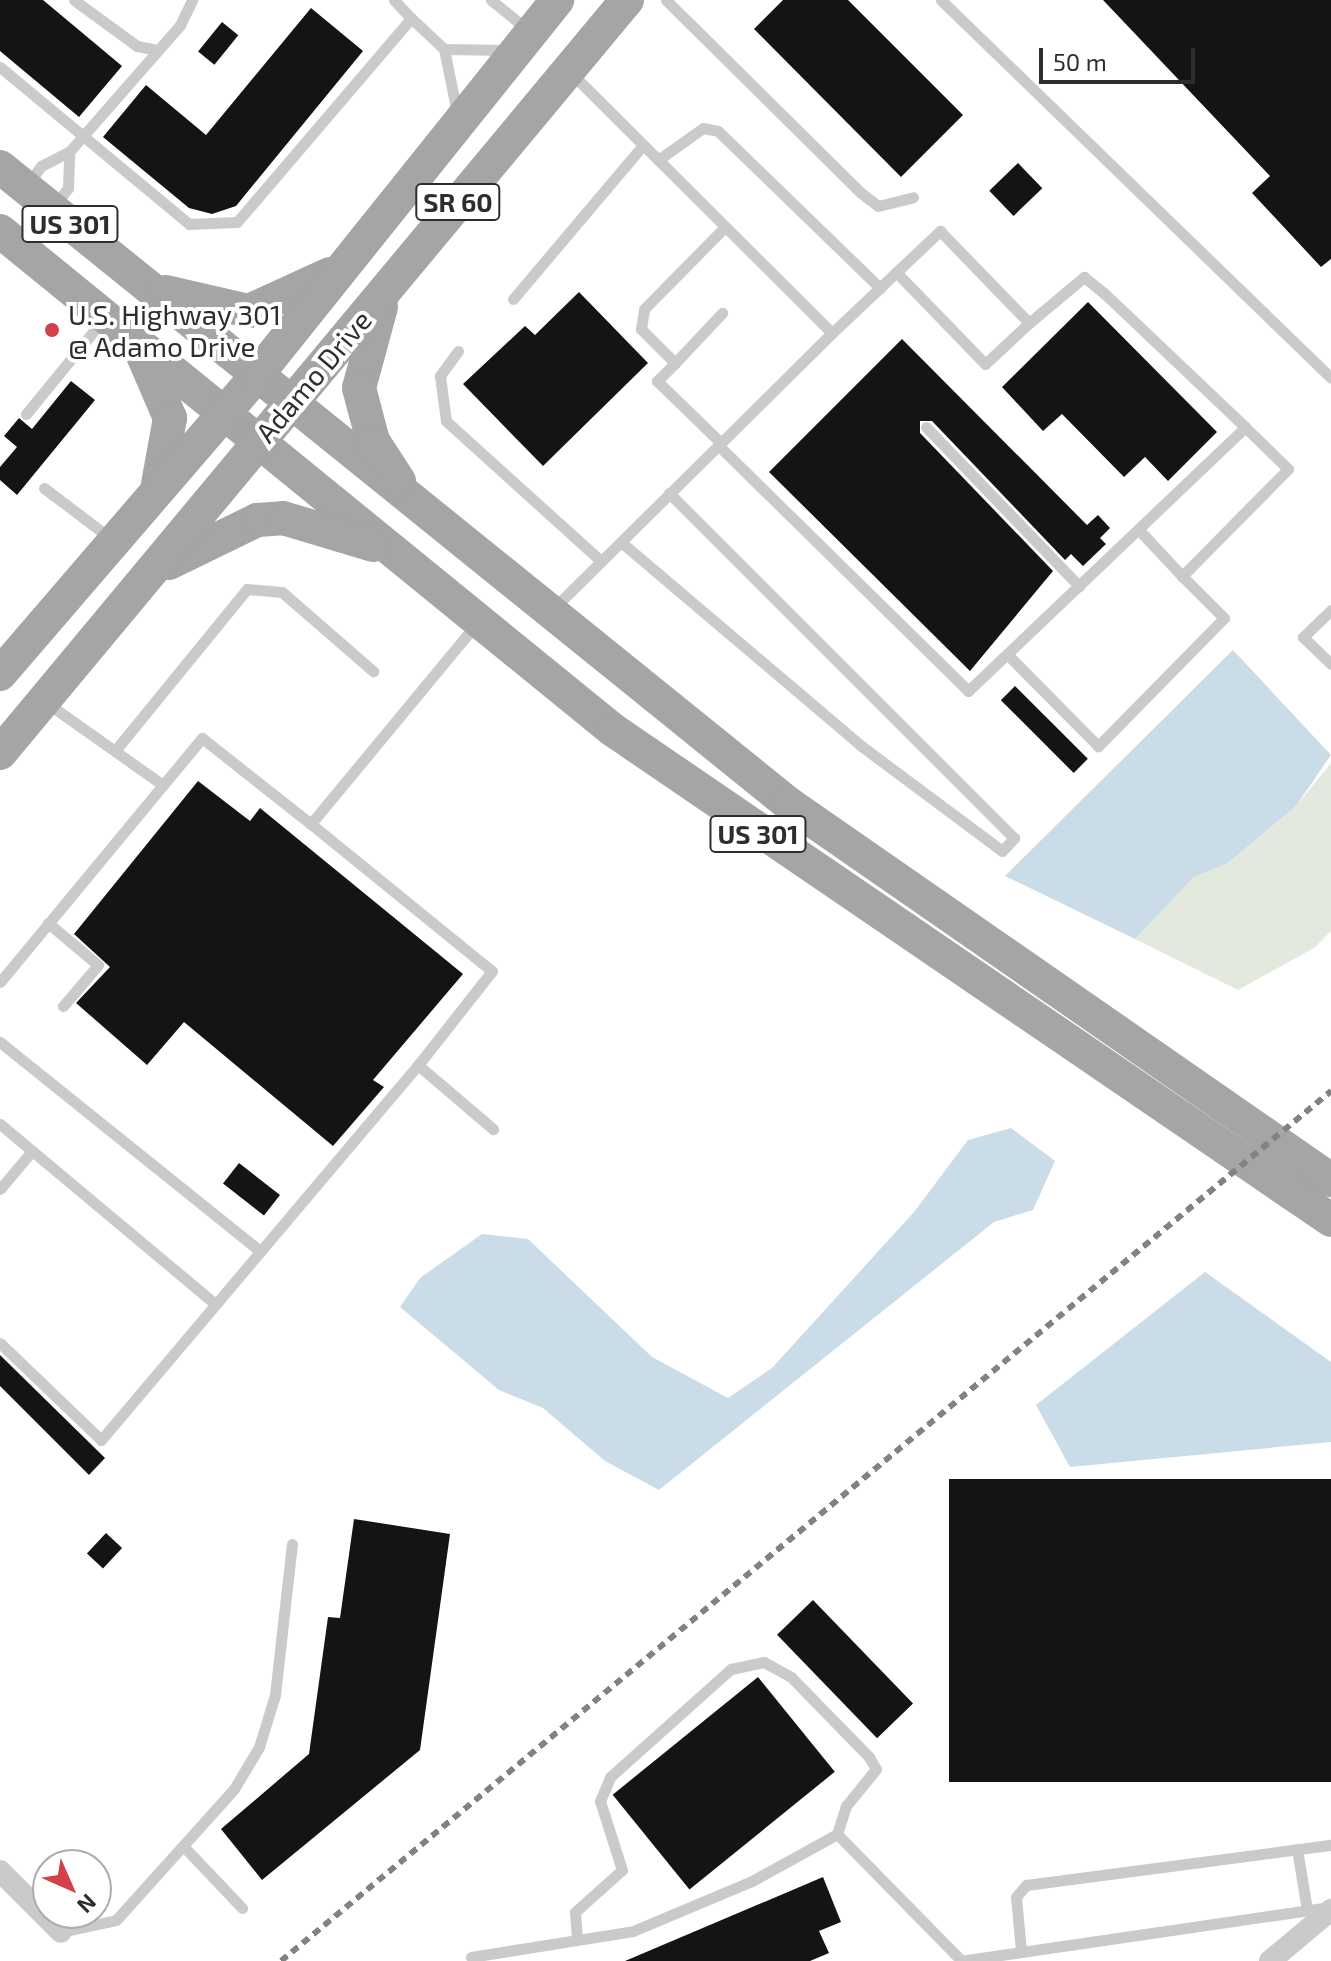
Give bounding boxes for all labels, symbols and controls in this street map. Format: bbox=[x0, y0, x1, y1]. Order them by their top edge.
scale bar bbox=[1043, 32, 1199, 82]
text: 50 m bbox=[1053, 47, 1107, 76]
road number: SR 60 bbox=[414, 180, 502, 224]
road number: US 301 bbox=[20, 202, 120, 246]
place label: U.S. Highway 301 @ Adamo Drive bbox=[68, 297, 282, 363]
street label: Adamo Drive bbox=[248, 303, 378, 449]
marker: U.S. Highway 301 @ Adamo Drive bbox=[43, 321, 61, 339]
road number: US 301 bbox=[708, 812, 808, 856]
north arrow bbox=[32, 1849, 112, 1929]
text: N bbox=[73, 1890, 102, 1919]

